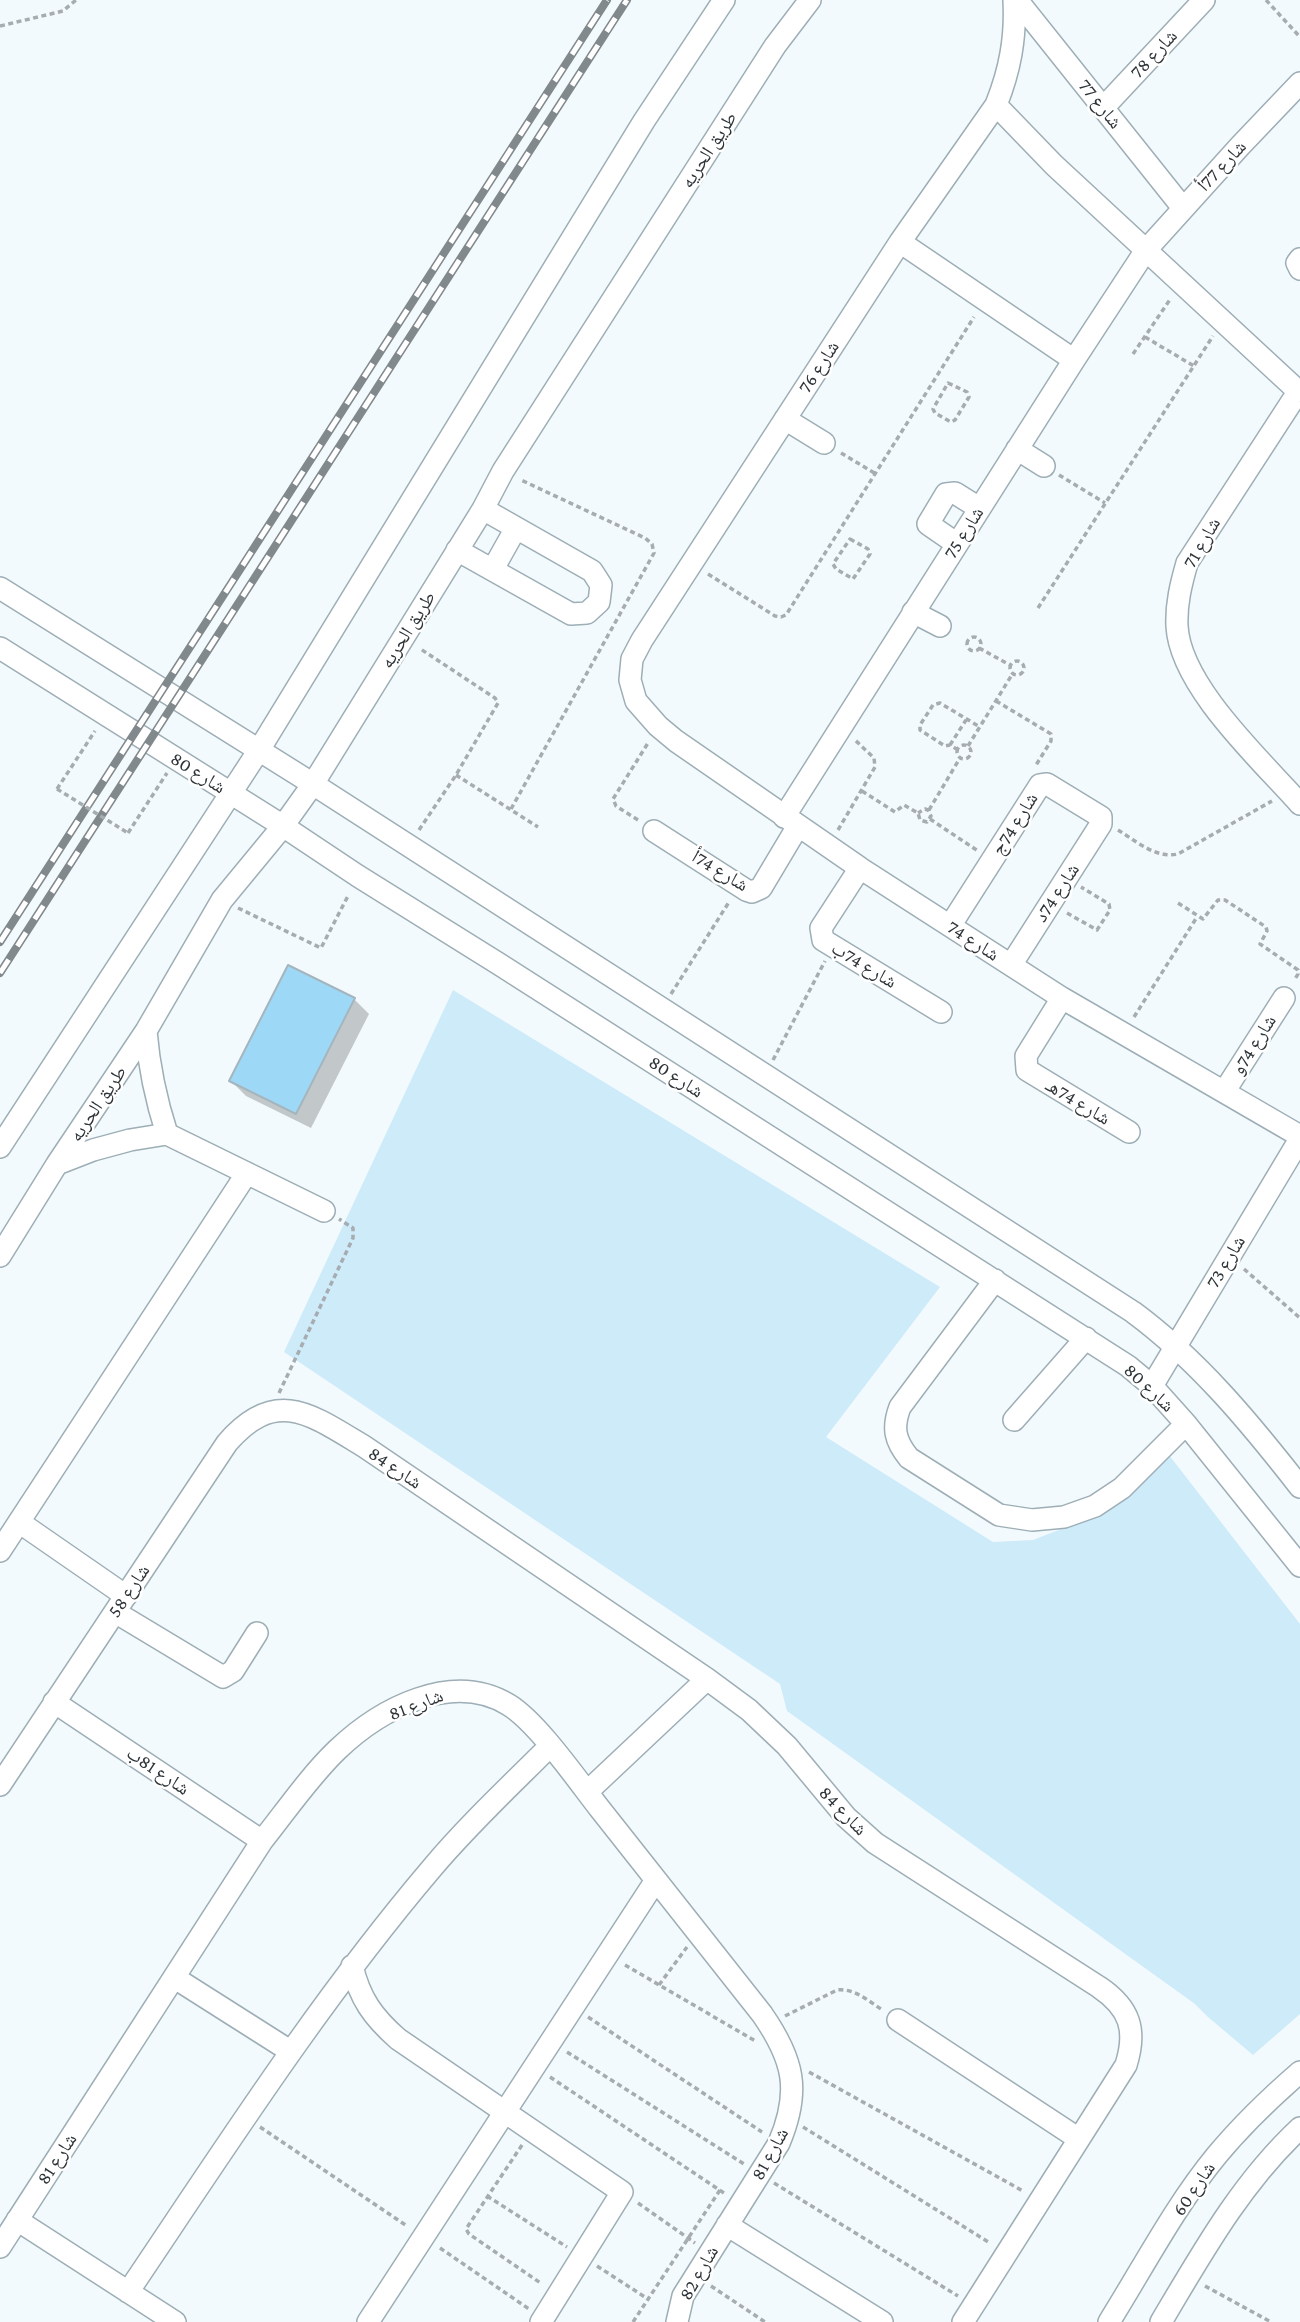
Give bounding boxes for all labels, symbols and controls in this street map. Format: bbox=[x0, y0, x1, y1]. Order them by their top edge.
street label: شارع 78 bbox=[1126, 25, 1182, 83]
street label: شارع 77 bbox=[1073, 75, 1127, 133]
street label: طريق الحريه bbox=[676, 108, 742, 192]
street label: شارع 77أ bbox=[1193, 136, 1251, 196]
street label: شارع 76 bbox=[794, 337, 844, 397]
street label: شارع 75 bbox=[939, 503, 989, 563]
street label: شارع 71 bbox=[1178, 514, 1226, 572]
street label: طريق الحريه bbox=[375, 587, 441, 673]
street label: شارع 80 bbox=[166, 747, 230, 799]
street label: شارع 74ج bbox=[987, 788, 1043, 860]
street label: شارع 74أ bbox=[688, 845, 752, 897]
street label: شارع 74د bbox=[1030, 859, 1084, 927]
street label: شارع 74 bbox=[943, 916, 1003, 966]
street label: شارع 74ب bbox=[827, 937, 901, 993]
street label: شارع 74و bbox=[1227, 1011, 1281, 1079]
street label: شارع 80 bbox=[644, 1051, 708, 1103]
street label: طريق الحريه bbox=[64, 1062, 132, 1146]
street label: شارع 74هـ bbox=[1042, 1074, 1114, 1130]
street label: شارع 73 bbox=[1201, 1232, 1251, 1292]
street label: شارع 80 bbox=[1119, 1359, 1179, 1417]
street label: شارع 84 bbox=[364, 1442, 426, 1494]
street label: شارع 58 bbox=[103, 1560, 155, 1622]
street label: شارع 81 bbox=[386, 1684, 446, 1726]
street label: شارع 81ب bbox=[122, 1742, 194, 1800]
street label: شارع 84 bbox=[814, 1782, 872, 1840]
street label: شارع 81 bbox=[746, 2124, 794, 2184]
street label: شارع 81 bbox=[32, 2129, 82, 2189]
street label: شارع 60 bbox=[1168, 2158, 1220, 2220]
street label: شارع 82 bbox=[674, 2242, 724, 2304]

